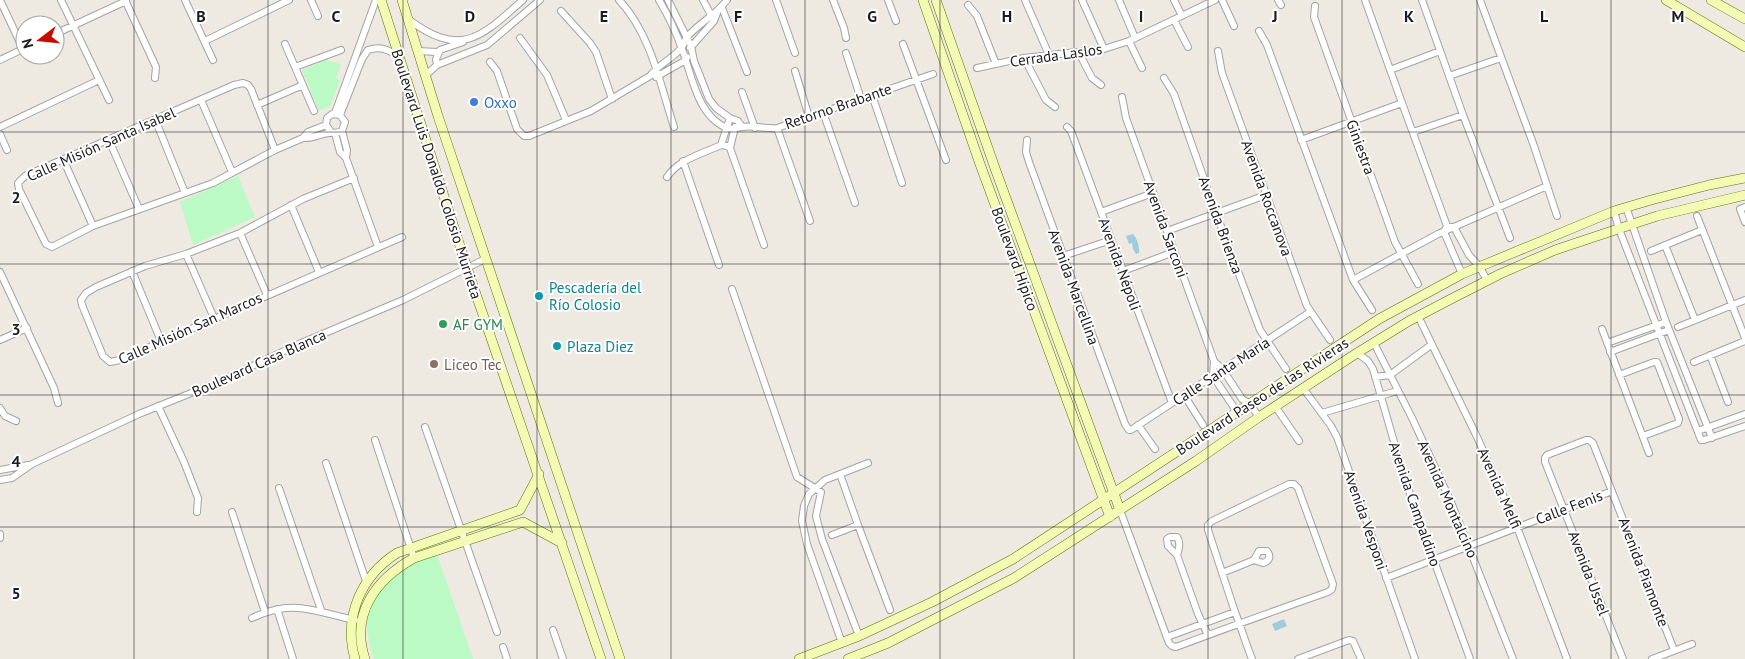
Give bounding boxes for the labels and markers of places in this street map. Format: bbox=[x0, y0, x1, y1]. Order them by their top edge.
place label: Oxxo bbox=[484, 93, 517, 112]
marker: Oxxo bbox=[468, 96, 480, 108]
place label: Pescadería del Río Colosio bbox=[549, 278, 642, 314]
marker: Pescadería del Río Colosio bbox=[533, 290, 545, 302]
place label: AF GYM bbox=[453, 315, 503, 334]
marker: AF GYM bbox=[437, 318, 449, 330]
place label: Plaza Diez bbox=[567, 337, 633, 356]
marker: Plaza Diez bbox=[551, 340, 563, 352]
place label: Liceo Tec bbox=[444, 355, 502, 374]
marker: Liceo Tec bbox=[428, 358, 440, 370]

